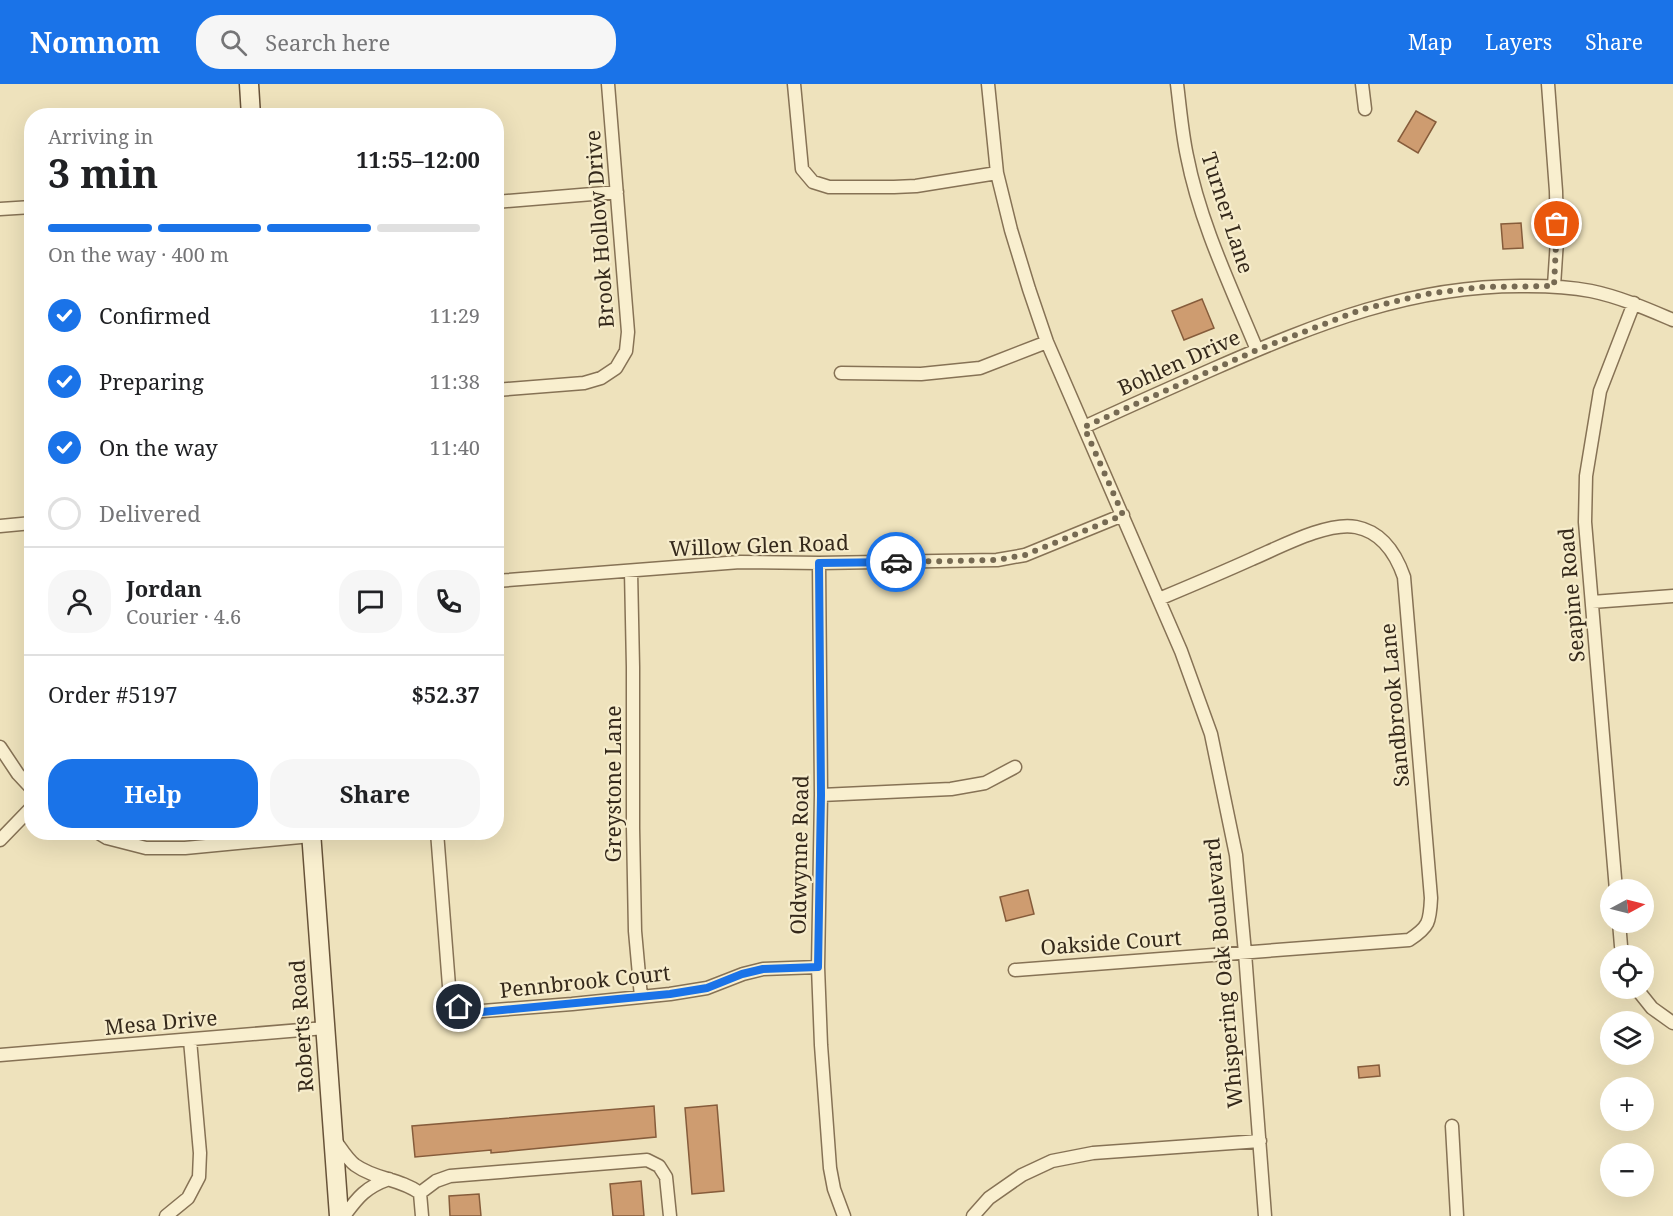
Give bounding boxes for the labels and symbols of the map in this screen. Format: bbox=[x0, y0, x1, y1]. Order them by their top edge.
street label: Brook Hollow Drive bbox=[578, 129, 620, 329]
street label: Turner Lane bbox=[1195, 148, 1261, 277]
pin bbox=[1531, 198, 1582, 249]
street label: Bohlen Drive bbox=[1113, 323, 1244, 402]
street label: Seapine Road bbox=[1551, 527, 1591, 664]
street label: Willow Glen Road bbox=[669, 528, 849, 562]
courier bbox=[866, 532, 926, 592]
street label: Sandbrook Lane bbox=[1373, 622, 1415, 788]
street label: Greystone Lane bbox=[599, 706, 627, 862]
street label: Oldwynne Road bbox=[784, 775, 814, 935]
street label: Whispering Oak Boulevard bbox=[1197, 837, 1249, 1109]
north arrow bbox=[1600, 879, 1654, 933]
street label: Oakside Court bbox=[1040, 923, 1182, 961]
street label: Pennbrook Court bbox=[498, 958, 672, 1004]
street label: Roberts Road bbox=[282, 959, 320, 1093]
pin bbox=[433, 981, 484, 1032]
street label: Mesa Drive bbox=[103, 1003, 218, 1041]

